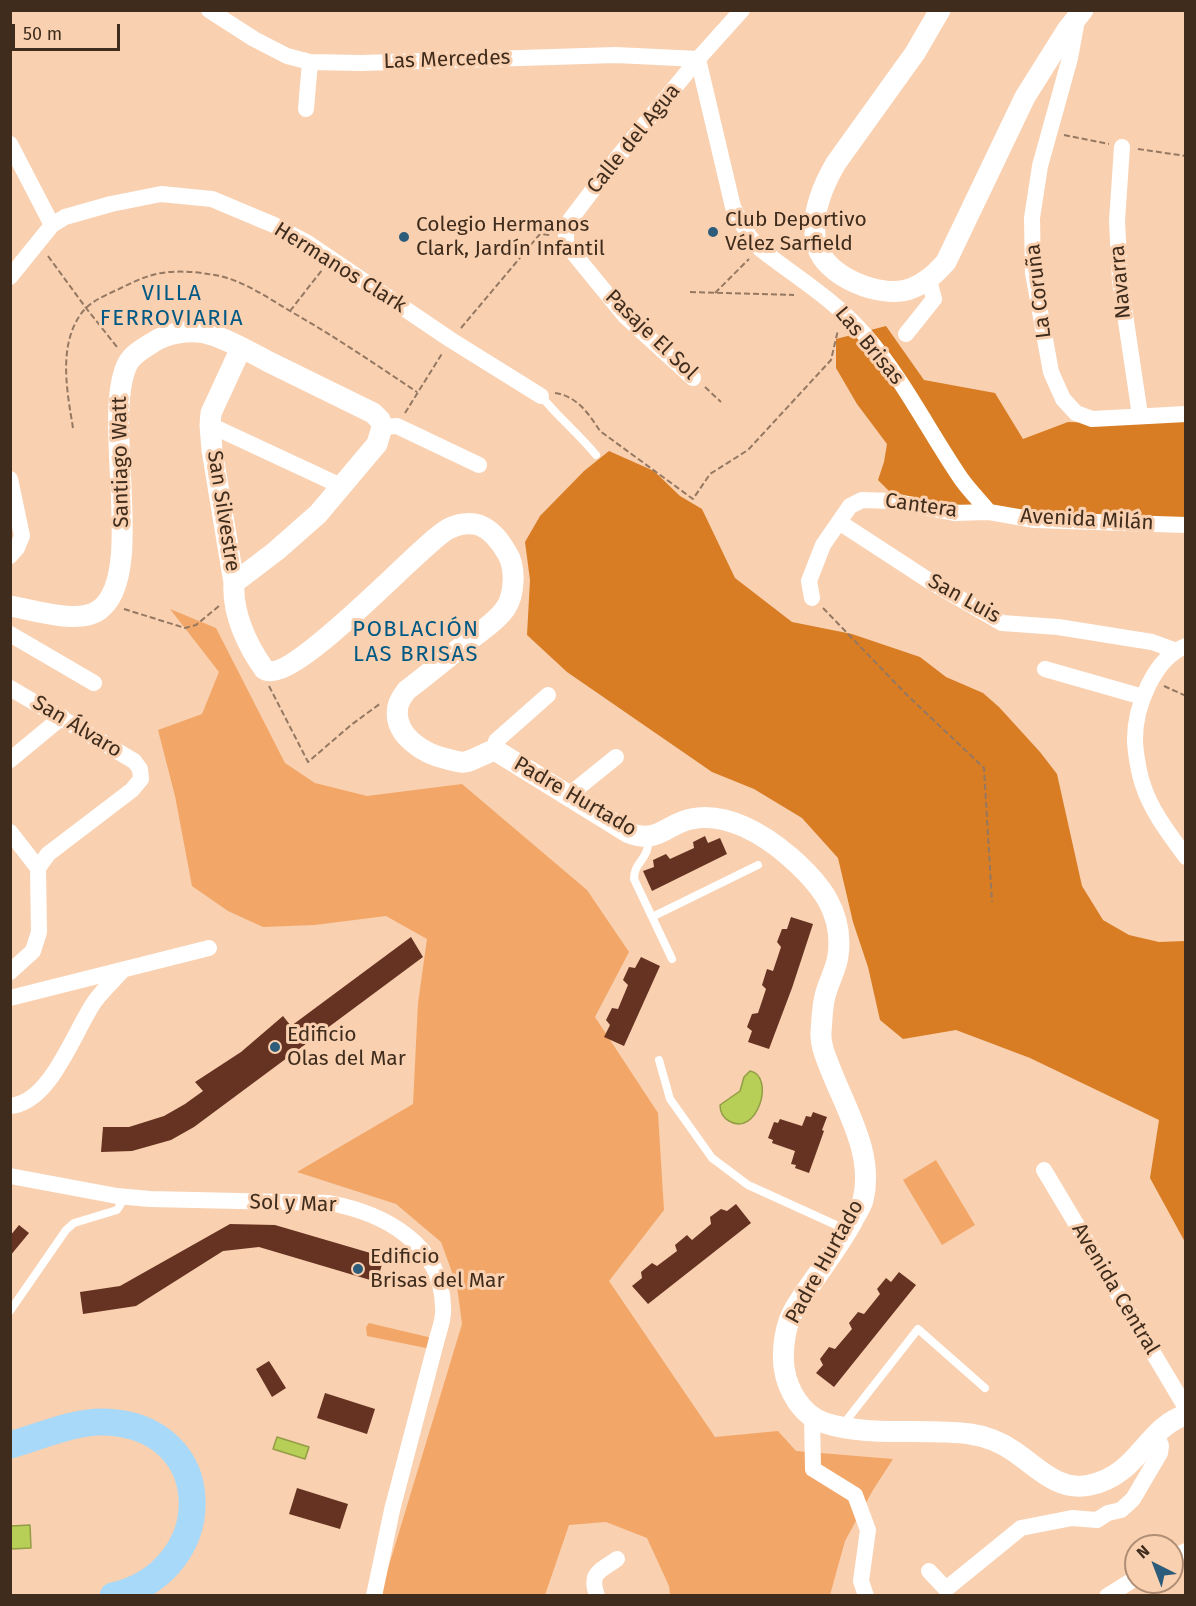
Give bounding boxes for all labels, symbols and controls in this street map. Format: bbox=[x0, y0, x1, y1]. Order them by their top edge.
scale bar bbox=[15, 12, 123, 50]
text: 50 m bbox=[23, 23, 62, 45]
street label: Las Mercedes bbox=[383, 45, 511, 75]
street label: Calle del Agua bbox=[582, 79, 686, 199]
place label: Club Deportivo Vélez Sarfield bbox=[725, 207, 867, 257]
place label: Colegio Hermanos Clark, Jardín Infantil bbox=[416, 212, 605, 262]
street label: Hermanos Clark bbox=[269, 217, 411, 319]
marker: Club Deportivo Vélez Sarfield bbox=[706, 225, 720, 239]
marker: Colegio Hermanos Clark, Jardín Infantil bbox=[397, 230, 411, 244]
street label: La Coruña bbox=[1021, 242, 1057, 340]
street label: Navarra bbox=[1105, 244, 1137, 320]
district label: VILLA FERROVIARIA bbox=[100, 281, 244, 332]
street label: Pasaje El Sol bbox=[600, 285, 702, 385]
street label: Las Brisas bbox=[829, 302, 909, 390]
street label: Santiago Watt bbox=[107, 396, 135, 528]
street label: San Silvestre bbox=[201, 449, 245, 573]
street label: Cantera bbox=[883, 488, 959, 524]
street label: Avenida Milán bbox=[1020, 504, 1154, 536]
street label: San Luis bbox=[923, 569, 1005, 629]
district label: POBLACIÓN LAS BRISAS bbox=[352, 617, 480, 668]
street label: San Álvaro bbox=[28, 690, 126, 764]
street label: Padre Hurtado bbox=[509, 752, 641, 842]
place label: Edificio Olas del Mar bbox=[287, 1022, 406, 1072]
marker: Edificio Olas del Mar bbox=[268, 1040, 282, 1054]
street label: Sol y Mar bbox=[249, 1190, 337, 1218]
street label: Padre Hurtado bbox=[781, 1196, 869, 1328]
street label: Avenida Central bbox=[1066, 1219, 1164, 1359]
place label: Edificio Brisas del Mar bbox=[370, 1244, 505, 1294]
marker: Edificio Brisas del Mar bbox=[351, 1262, 365, 1276]
north arrow bbox=[1124, 1534, 1184, 1594]
text: N bbox=[1133, 1541, 1153, 1562]

